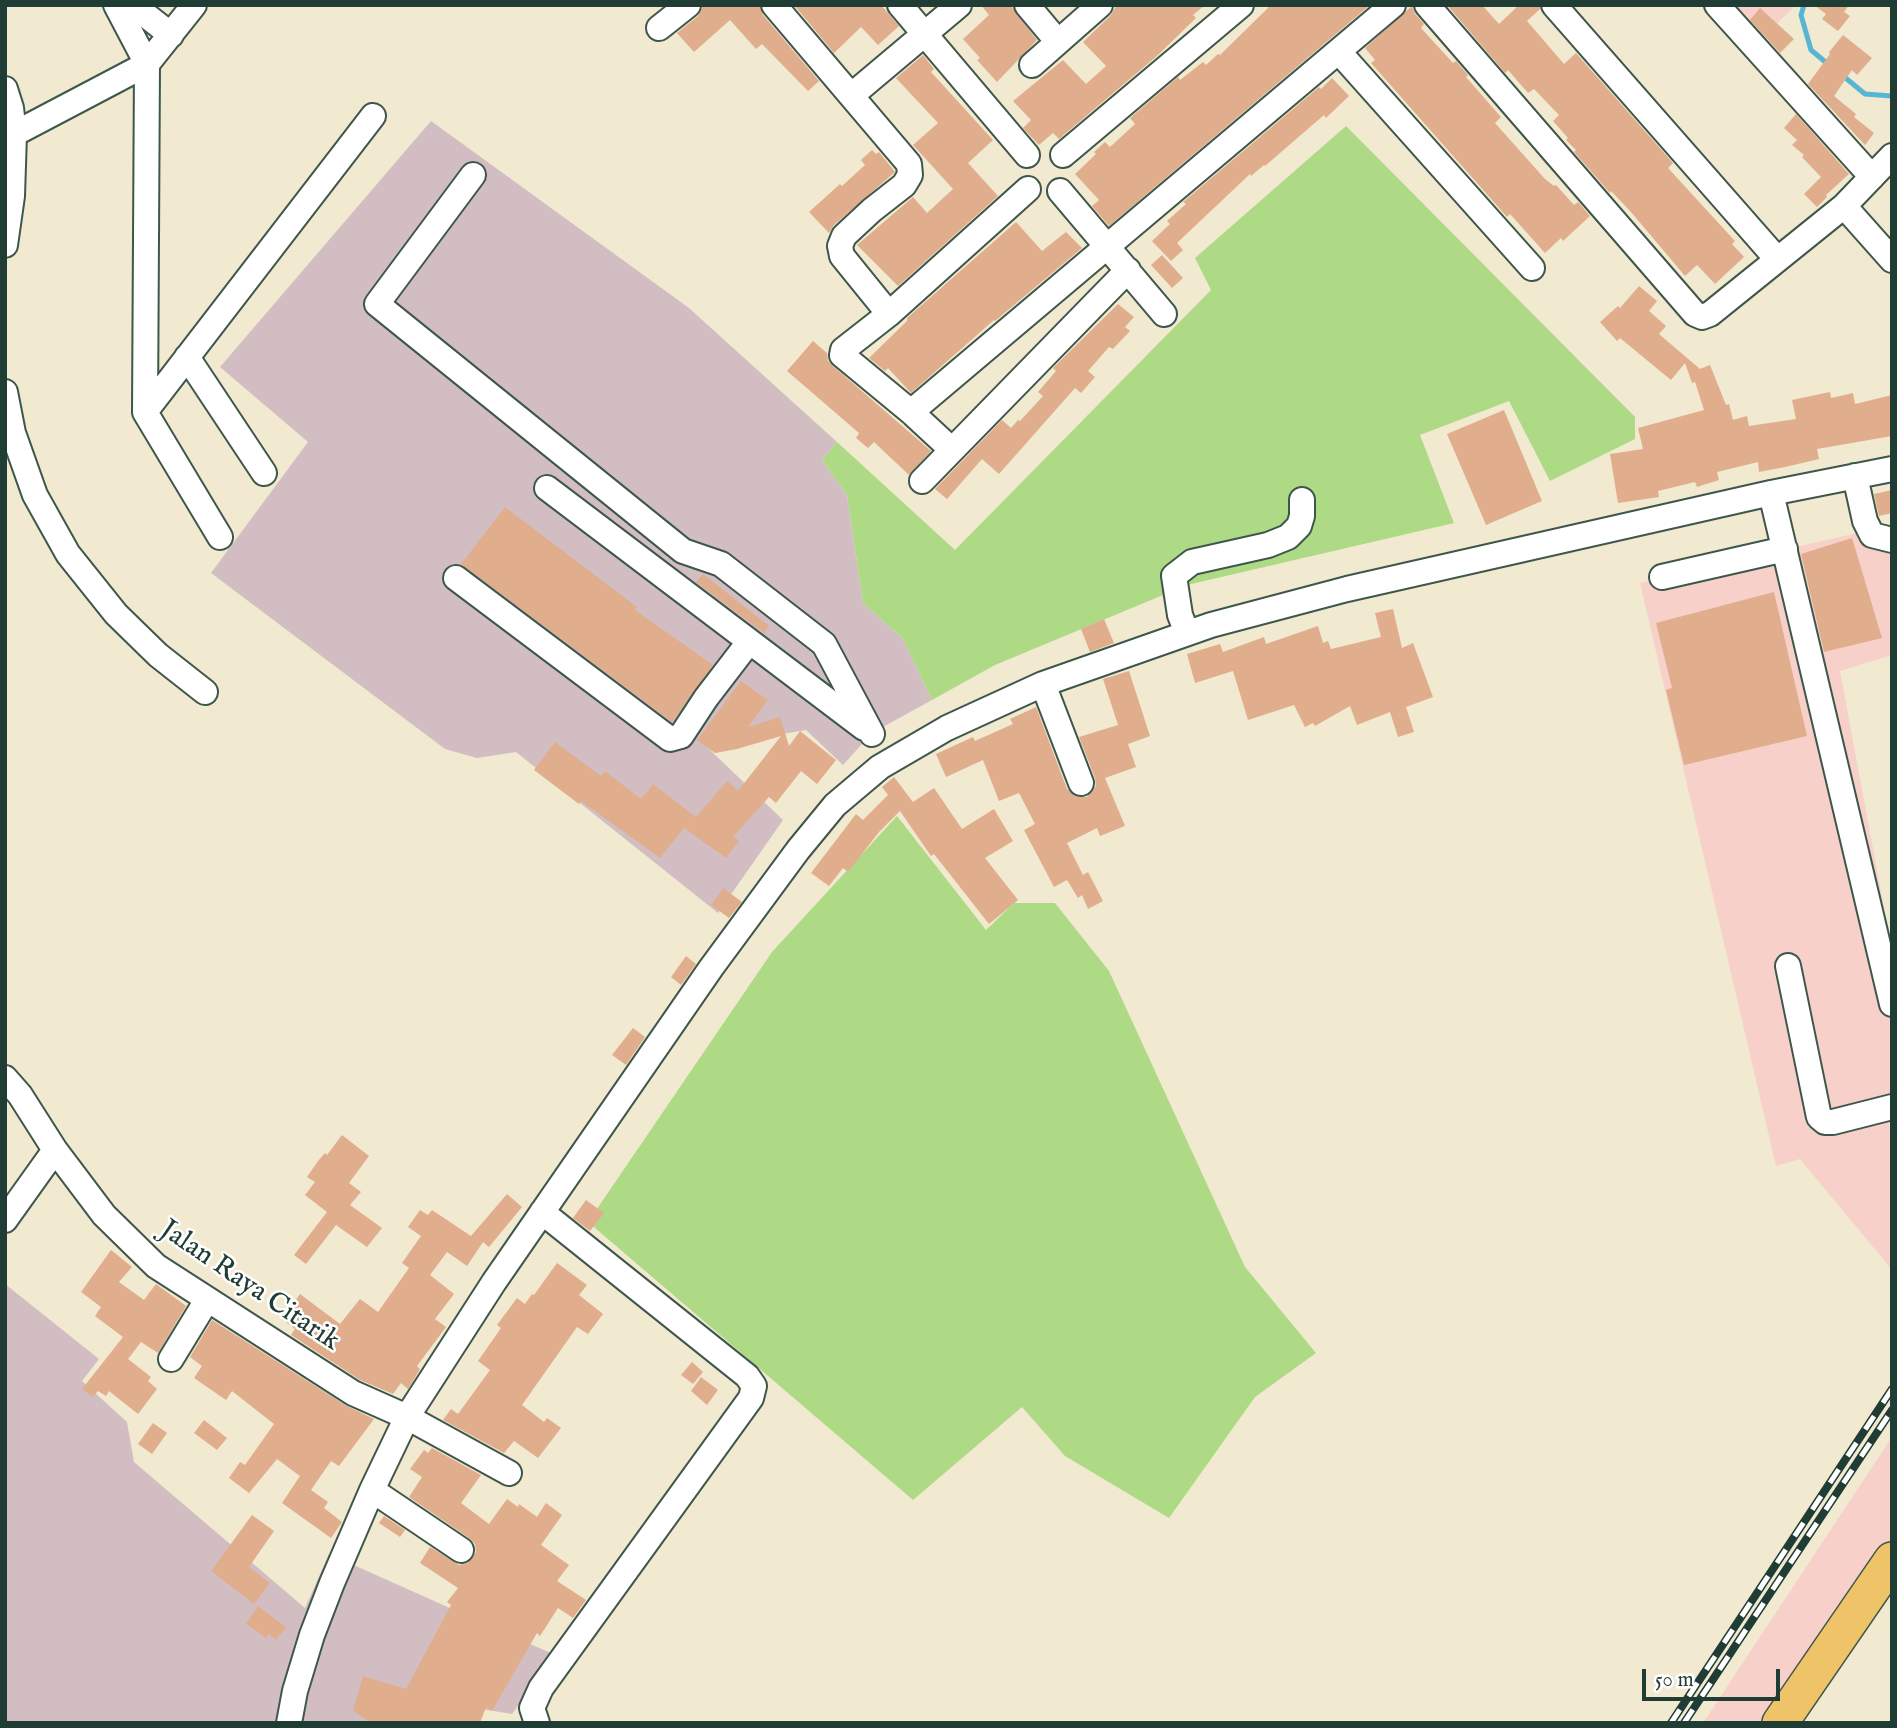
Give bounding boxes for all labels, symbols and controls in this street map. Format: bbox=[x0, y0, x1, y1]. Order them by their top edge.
street label: Jalan Raya Citarik bbox=[153, 1214, 345, 1360]
scale bar bbox=[1645, 1654, 1783, 1698]
text: 50 m bbox=[1655, 1667, 1694, 1694]

